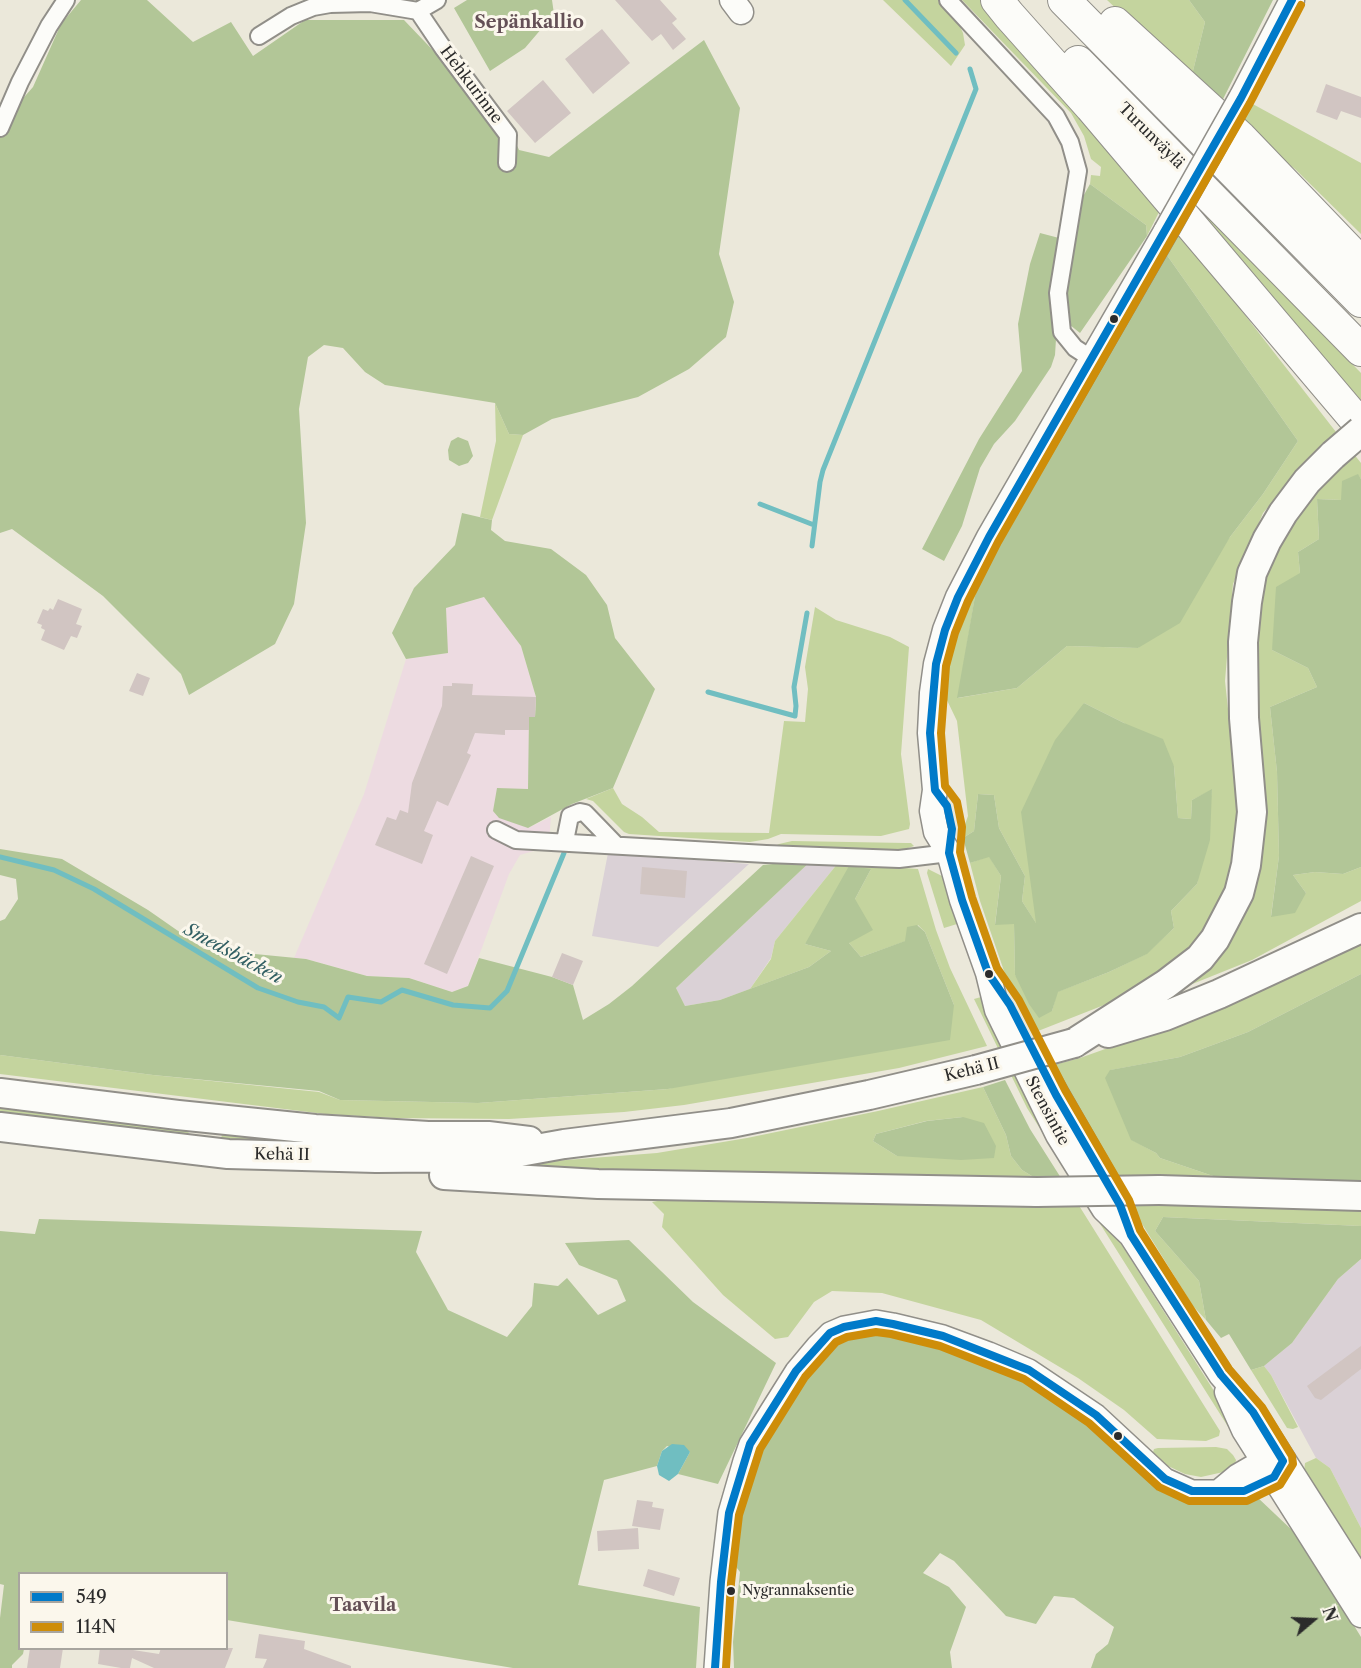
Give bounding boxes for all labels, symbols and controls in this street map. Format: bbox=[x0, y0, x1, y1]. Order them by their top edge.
district label: Sepänkallio bbox=[474, 12, 584, 34]
street label: Hehkurinne bbox=[436, 42, 506, 128]
street label: Turunväylä bbox=[1114, 99, 1188, 173]
unlabelled marker bbox=[1108, 313, 1120, 325]
water label: Smedsbäcken bbox=[180, 919, 286, 989]
unlabelled marker bbox=[983, 968, 995, 980]
street label: Kehä II bbox=[943, 1054, 1001, 1086]
street label: Stensintie bbox=[1021, 1073, 1073, 1149]
street label: Kehä II bbox=[254, 1145, 310, 1165]
unlabelled marker bbox=[1112, 1430, 1124, 1442]
legend bbox=[18, 1572, 228, 1650]
place label: Nygrannaksentie bbox=[742, 1583, 854, 1599]
marker: Nygrannaksentie bbox=[725, 1585, 737, 1597]
text: 549 bbox=[76, 1586, 107, 1608]
north arrow bbox=[1283, 1590, 1343, 1650]
district label: Taavila bbox=[329, 1595, 397, 1617]
text: N bbox=[1318, 1604, 1342, 1624]
text: 114N bbox=[76, 1616, 116, 1638]

